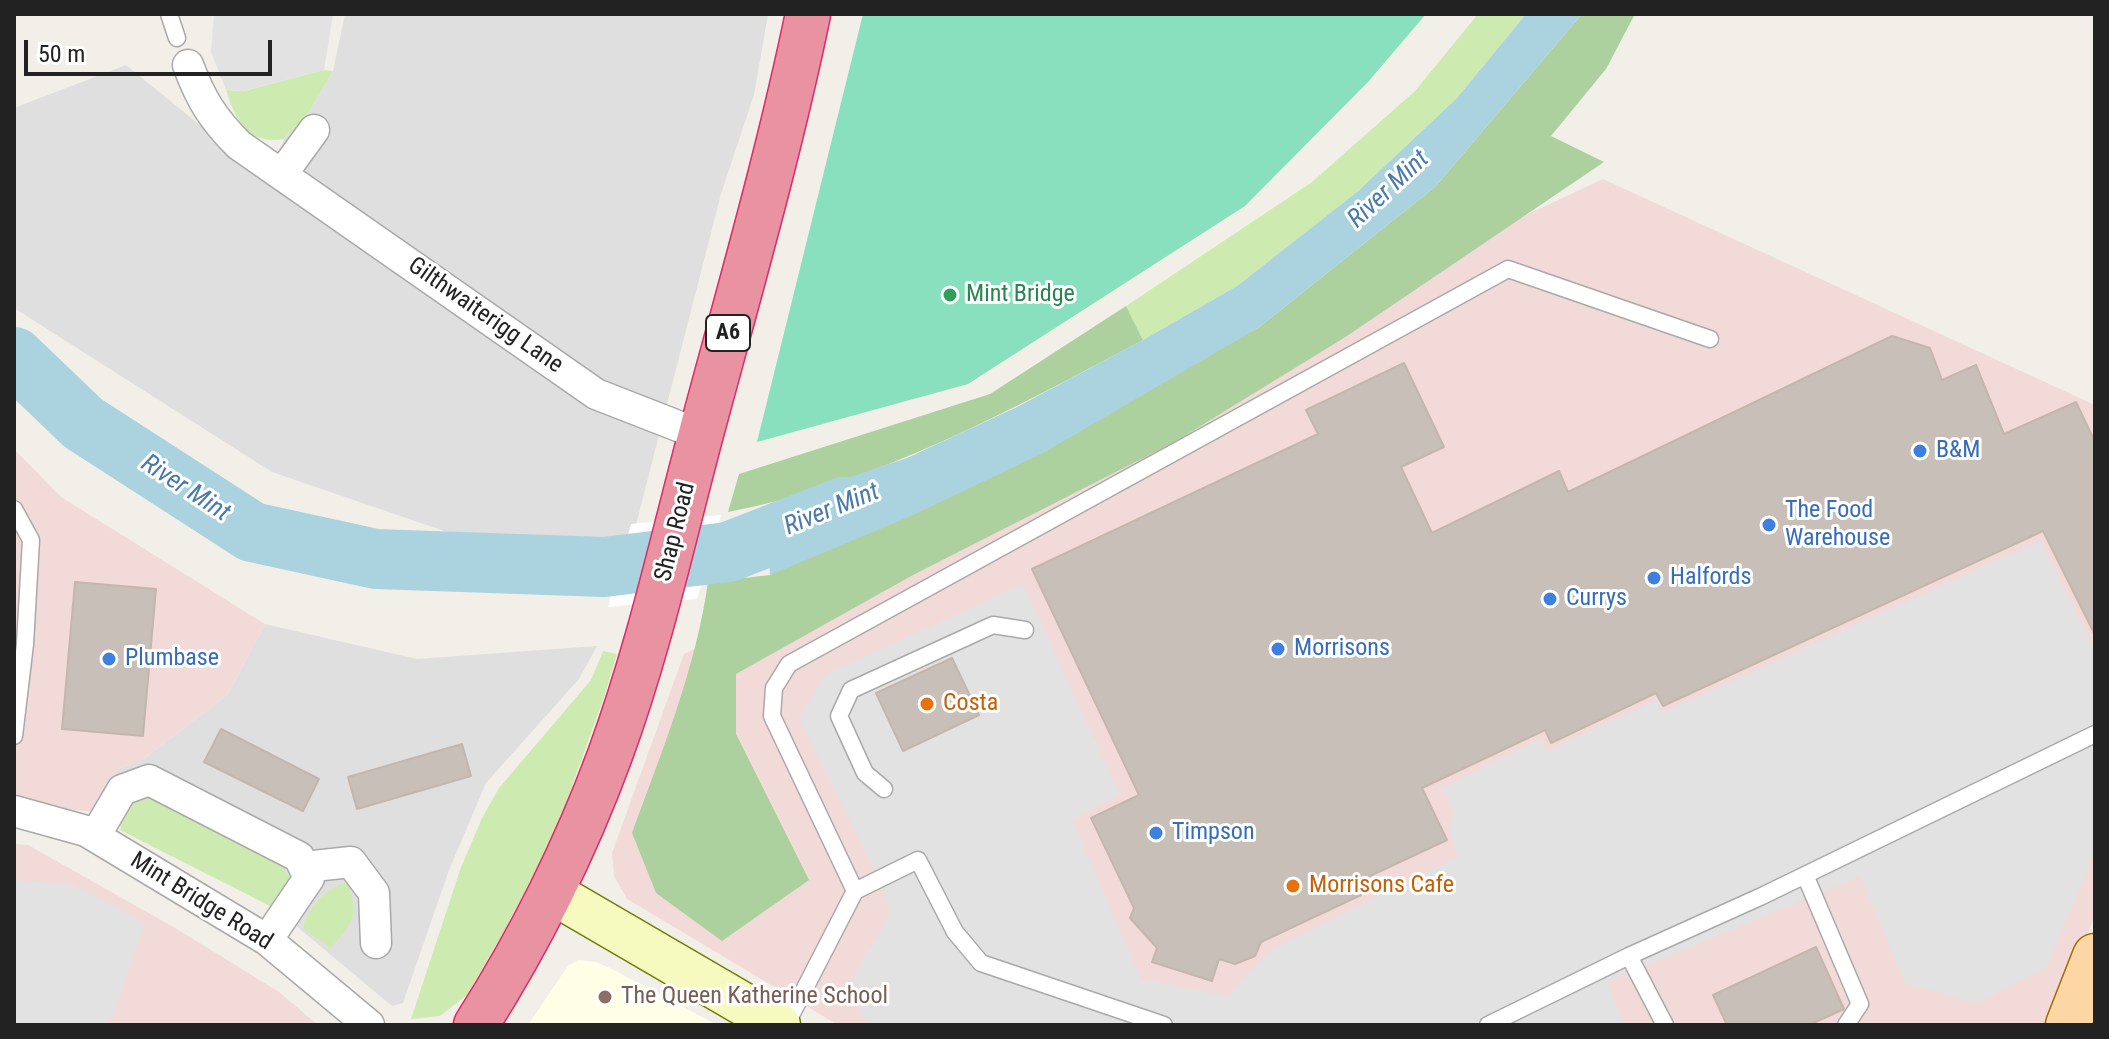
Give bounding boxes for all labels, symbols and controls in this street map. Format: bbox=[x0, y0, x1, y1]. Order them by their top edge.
scale bar bbox=[28, 24, 276, 74]
text: 50 m bbox=[38, 40, 85, 68]
water label: River Mint bbox=[1342, 145, 1436, 235]
street label: Gilthwaiterigg Lane bbox=[402, 252, 568, 380]
place label: Mint Bridge bbox=[966, 281, 1075, 309]
marker: Mint Bridge bbox=[941, 286, 959, 304]
road number: A6 bbox=[706, 315, 750, 351]
place label: B&M bbox=[1936, 437, 1980, 465]
marker: B&M bbox=[1911, 442, 1929, 460]
water label: River Mint bbox=[135, 449, 235, 529]
water label: River Mint bbox=[780, 477, 884, 543]
street label: Shap Road bbox=[650, 479, 702, 585]
place label: The Food Warehouse bbox=[1785, 497, 1890, 553]
marker: The Food Warehouse bbox=[1760, 516, 1778, 534]
place label: Halfords bbox=[1670, 564, 1751, 592]
marker: Halfords bbox=[1645, 569, 1663, 587]
place label: Currys bbox=[1566, 585, 1627, 613]
marker: Currys bbox=[1541, 590, 1559, 608]
place label: Morrisons bbox=[1294, 635, 1390, 663]
marker: Morrisons bbox=[1269, 640, 1287, 658]
place label: Plumbase bbox=[125, 645, 219, 673]
marker: Plumbase bbox=[100, 650, 118, 668]
place label: Costa bbox=[943, 690, 998, 718]
marker: Costa bbox=[918, 695, 936, 713]
place label: Timpson bbox=[1172, 819, 1255, 847]
marker: Timpson bbox=[1147, 824, 1165, 842]
street label: Mint Bridge Road bbox=[124, 847, 278, 957]
place label: Morrisons Cafe bbox=[1309, 872, 1454, 900]
marker: Morrisons Cafe bbox=[1284, 877, 1302, 895]
place label: The Queen Katherine School bbox=[621, 983, 888, 1011]
marker: The Queen Katherine School bbox=[596, 988, 614, 1006]

